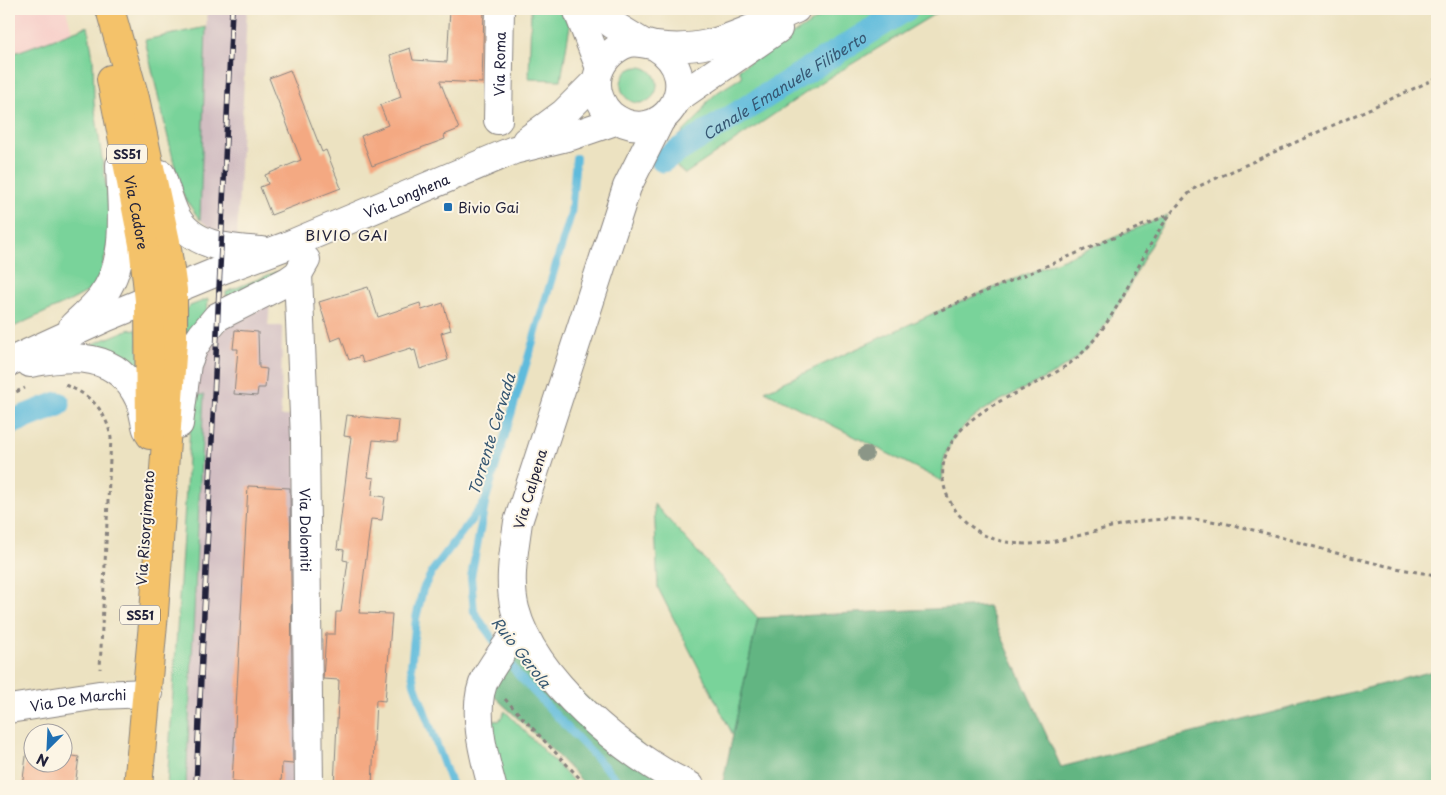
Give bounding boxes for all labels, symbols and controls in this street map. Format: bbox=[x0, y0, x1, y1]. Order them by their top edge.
water label: Canale Emanuele Filiberto bbox=[697, 25, 871, 145]
street label: Via Roma bbox=[488, 31, 510, 97]
road number: SS51 bbox=[107, 144, 147, 164]
street label: Via Longhena bbox=[360, 168, 453, 223]
street label: Via Cadore bbox=[119, 174, 154, 251]
place label: Bivio Gai bbox=[458, 197, 519, 218]
marker: Bivio Gai bbox=[442, 201, 454, 213]
district label: BIVIO GAI bbox=[305, 223, 389, 246]
water label: Torrente Cervada bbox=[462, 370, 521, 498]
street label: Via Calpena bbox=[508, 446, 552, 532]
street label: Via Risorgimento bbox=[130, 469, 160, 586]
street label: Via Dolomiti bbox=[295, 488, 317, 572]
road number: SS51 bbox=[120, 606, 160, 624]
water label: Ruio Gerola bbox=[487, 611, 557, 693]
street label: Via De Marchi bbox=[28, 683, 127, 716]
north arrow bbox=[22, 722, 72, 772]
text: N bbox=[33, 748, 52, 772]

